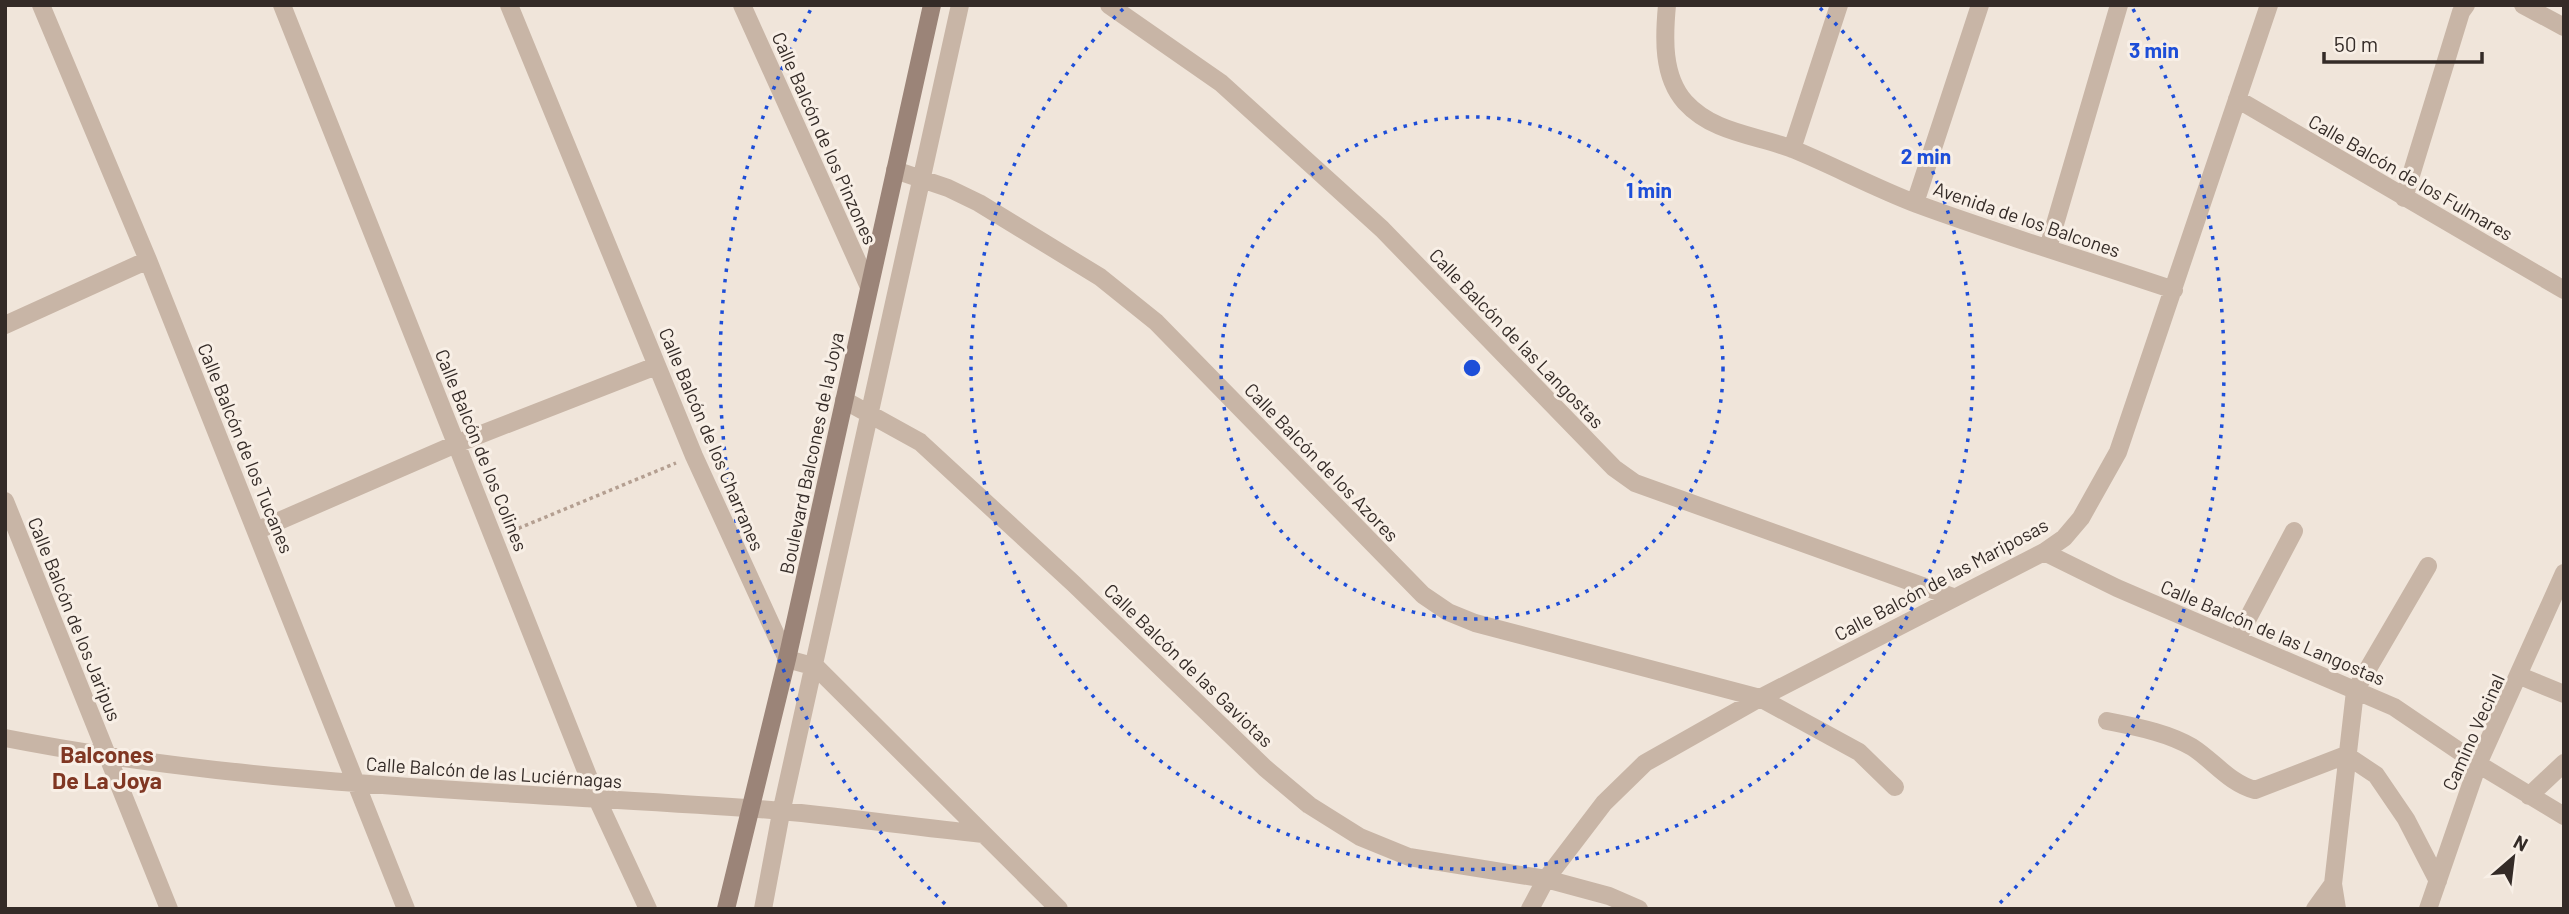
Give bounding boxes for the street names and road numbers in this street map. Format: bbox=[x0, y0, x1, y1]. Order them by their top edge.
street label: Calle Balcón de los Pinzones bbox=[768, 28, 882, 248]
street label: Calle Balcón de los Fulmares bbox=[2305, 109, 2517, 245]
street label: Avenida de los Balcones bbox=[1931, 176, 2123, 262]
street label: Calle Balcón de las Langostas bbox=[1425, 243, 1609, 433]
street label: Calle Balcón de los Charranes bbox=[655, 324, 769, 554]
street label: Boulevard Balcones de la Joya bbox=[774, 330, 848, 576]
street label: Calle Balcón de los Tucanes bbox=[193, 340, 299, 556]
street label: Calle Balcón de los Colines bbox=[431, 346, 533, 554]
street label: Calle Balcón de los Azores bbox=[1240, 378, 1404, 546]
street label: Calle Balcón de las Mariposas bbox=[1830, 513, 2052, 645]
street label: Calle Balcón de los Jaripus bbox=[24, 514, 126, 724]
street label: Calle Balcón de las Langostas bbox=[2158, 574, 2388, 690]
street label: Calle Balcón de las Gaviotas bbox=[1100, 578, 1278, 752]
street label: Camino Vecinal bbox=[2437, 670, 2509, 794]
street label: Calle Balcón de las Luciérnagas bbox=[365, 752, 623, 792]

